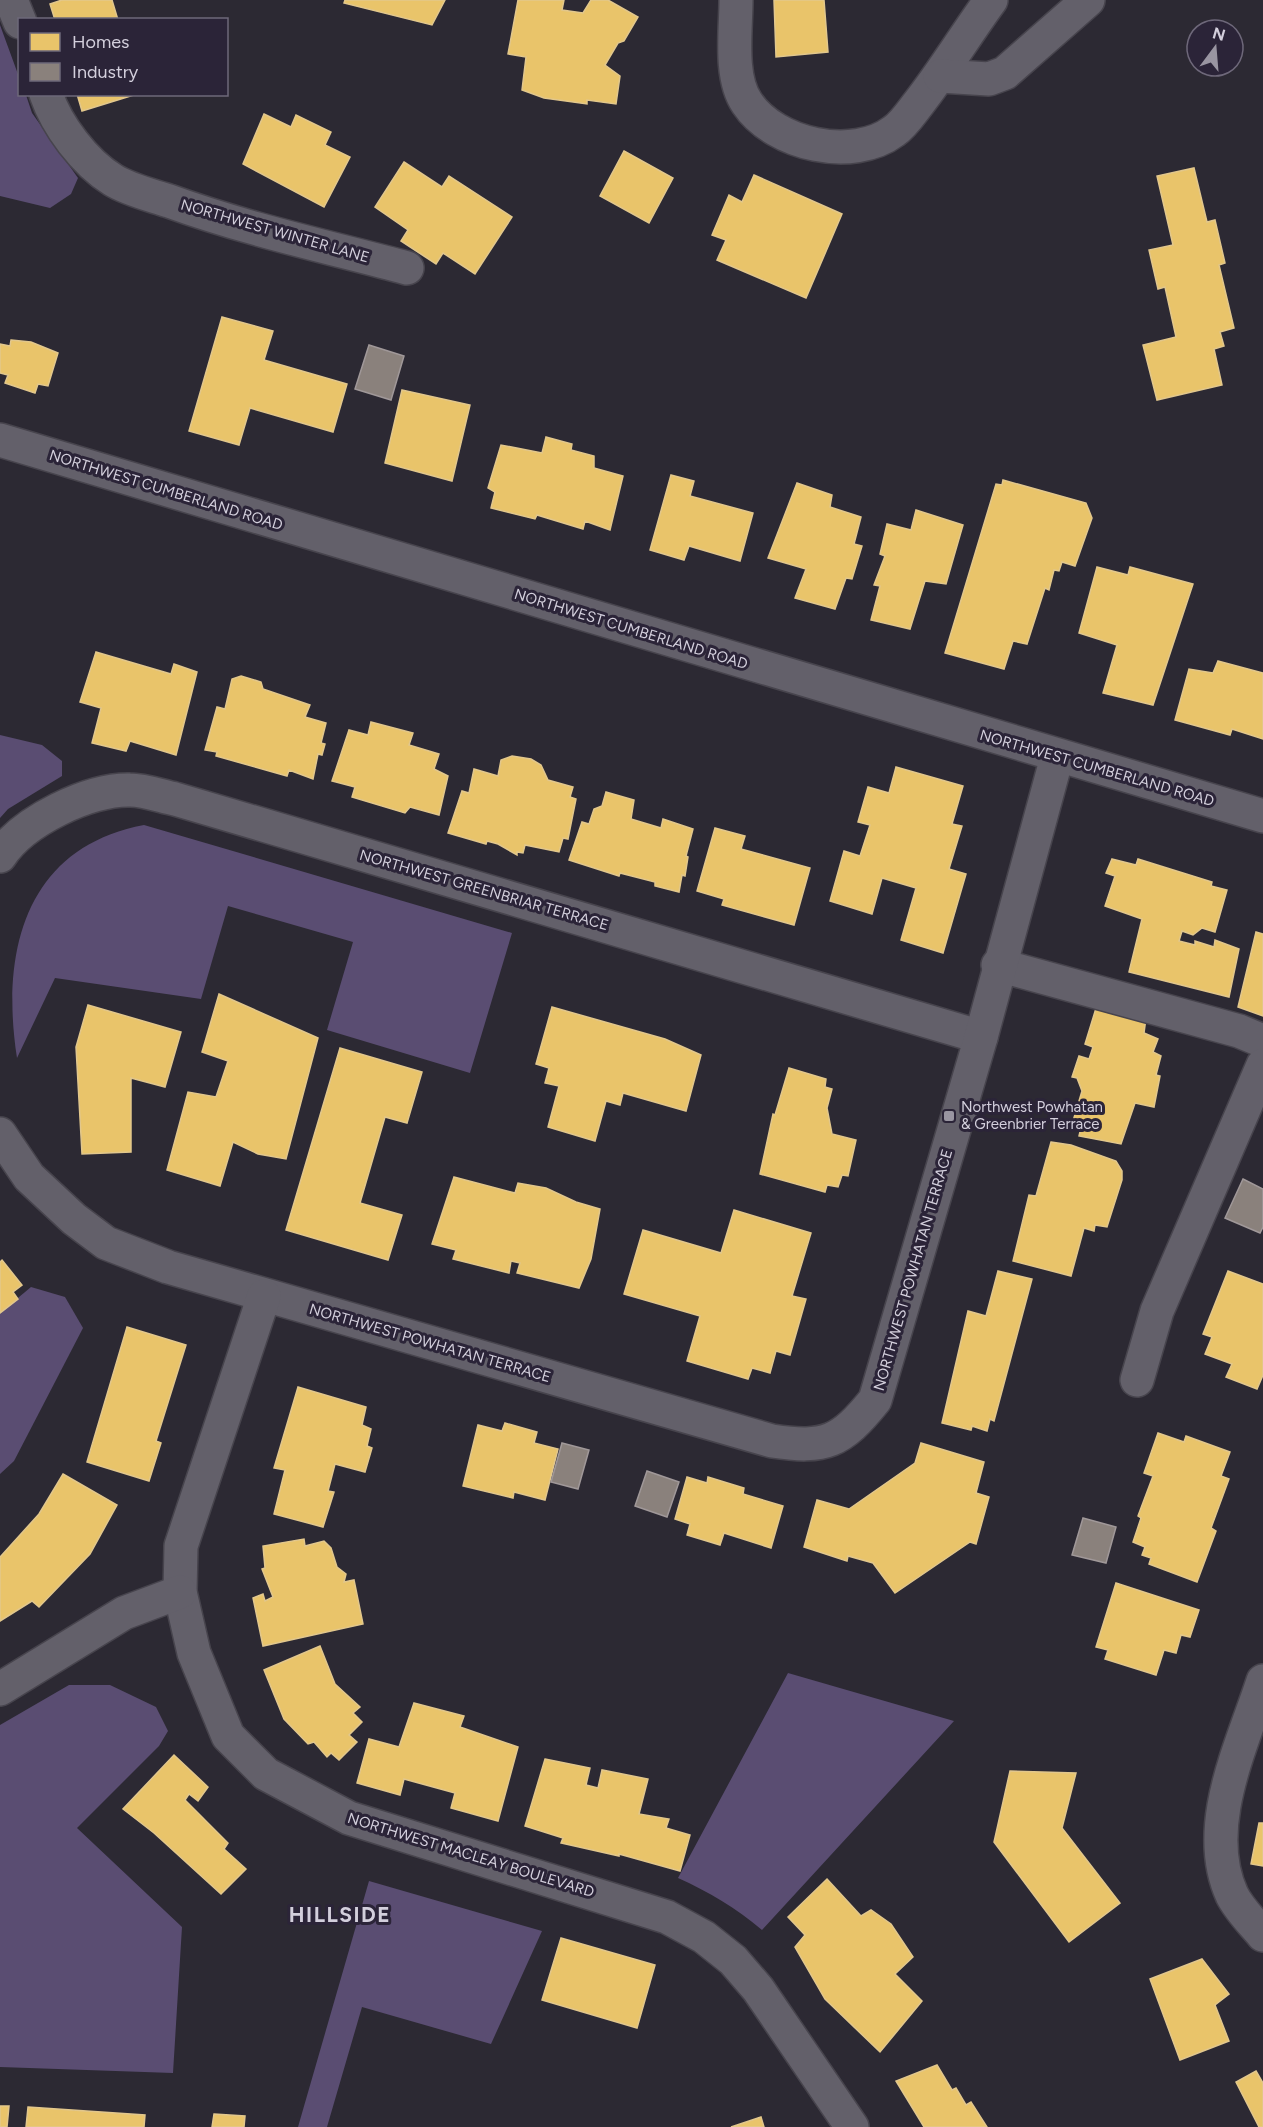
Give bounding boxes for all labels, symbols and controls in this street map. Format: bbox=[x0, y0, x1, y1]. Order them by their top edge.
legend bbox=[18, 18, 228, 96]
north arrow bbox=[1185, 18, 1245, 78]
text: N bbox=[1210, 23, 1228, 45]
text: Homes bbox=[72, 31, 130, 53]
text: Industry bbox=[72, 61, 139, 83]
street label: NORTHWEST WINTER LANE bbox=[179, 195, 371, 267]
street label: NORTHWEST CUMBERLAND ROAD bbox=[47, 446, 285, 534]
street label: NORTHWEST CUMBERLAND ROAD bbox=[512, 585, 750, 673]
street label: NORTHWEST CUMBERLAND ROAD bbox=[978, 726, 1216, 810]
street label: NORTHWEST GREENBRIAR TERRACE bbox=[357, 846, 611, 934]
place label: Northwest Powhatan & Greenbrier Terrace bbox=[961, 1098, 1103, 1133]
marker: Northwest Powhatan & Greenbrier Terrace bbox=[942, 1109, 956, 1123]
street label: NORTHWEST POWHATAN TERRACE bbox=[870, 1147, 956, 1393]
street label: NORTHWEST POWHATAN TERRACE bbox=[307, 1300, 553, 1386]
street label: NORTHWEST MACLEAY BOULEVARD bbox=[345, 1809, 597, 1901]
district label: HILLSIDE bbox=[289, 1902, 391, 1927]

